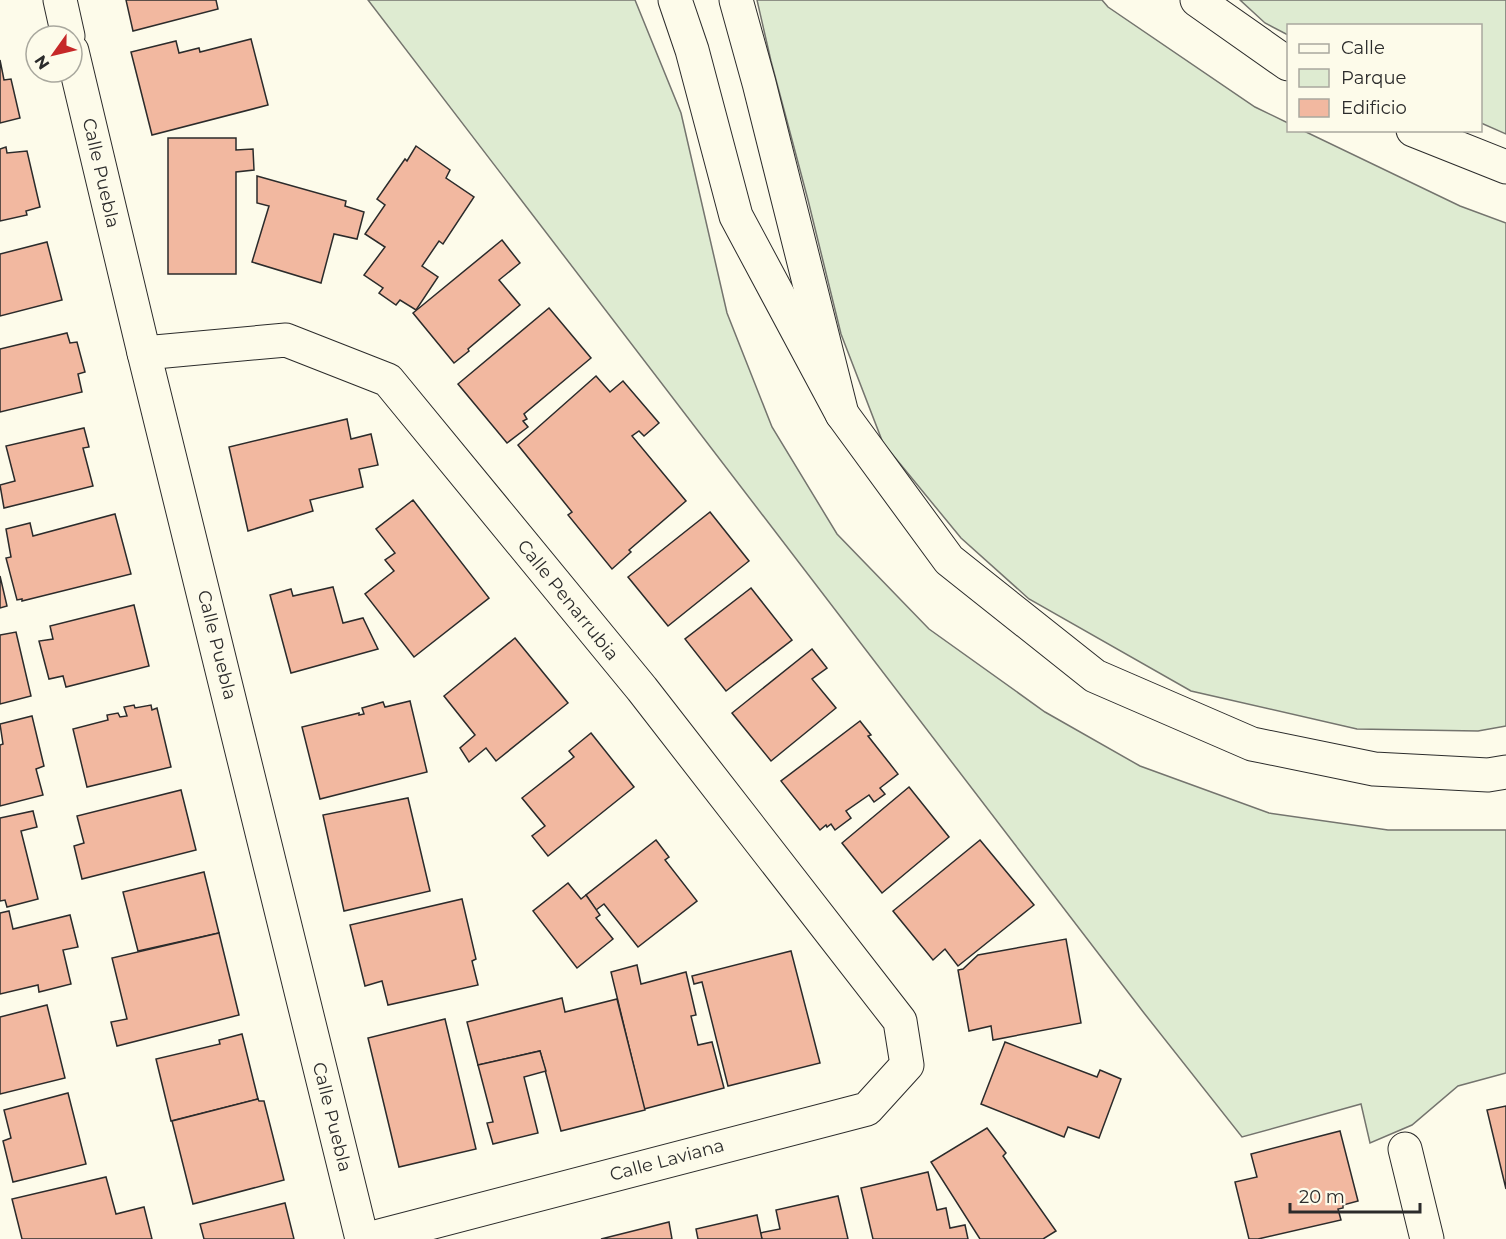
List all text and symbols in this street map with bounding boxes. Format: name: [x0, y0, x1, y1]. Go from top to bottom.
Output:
north arrow: [24, 24, 84, 84]
legend: [1287, 24, 1482, 132]
text: Calle: [1341, 37, 1385, 59]
text: N: [30, 51, 53, 73]
text: Parque: [1341, 67, 1407, 89]
text: Edificio: [1341, 97, 1407, 119]
street label: Calle Puebla: [78, 116, 124, 230]
street label: Calle Penarrubia: [513, 535, 623, 665]
street label: Calle Puebla: [193, 588, 241, 702]
street label: Calle Puebla: [308, 1060, 356, 1174]
street label: Calle Laviana: [607, 1134, 727, 1186]
scale bar: [1290, 1176, 1420, 1214]
text: 20 m: [1299, 1186, 1345, 1208]

